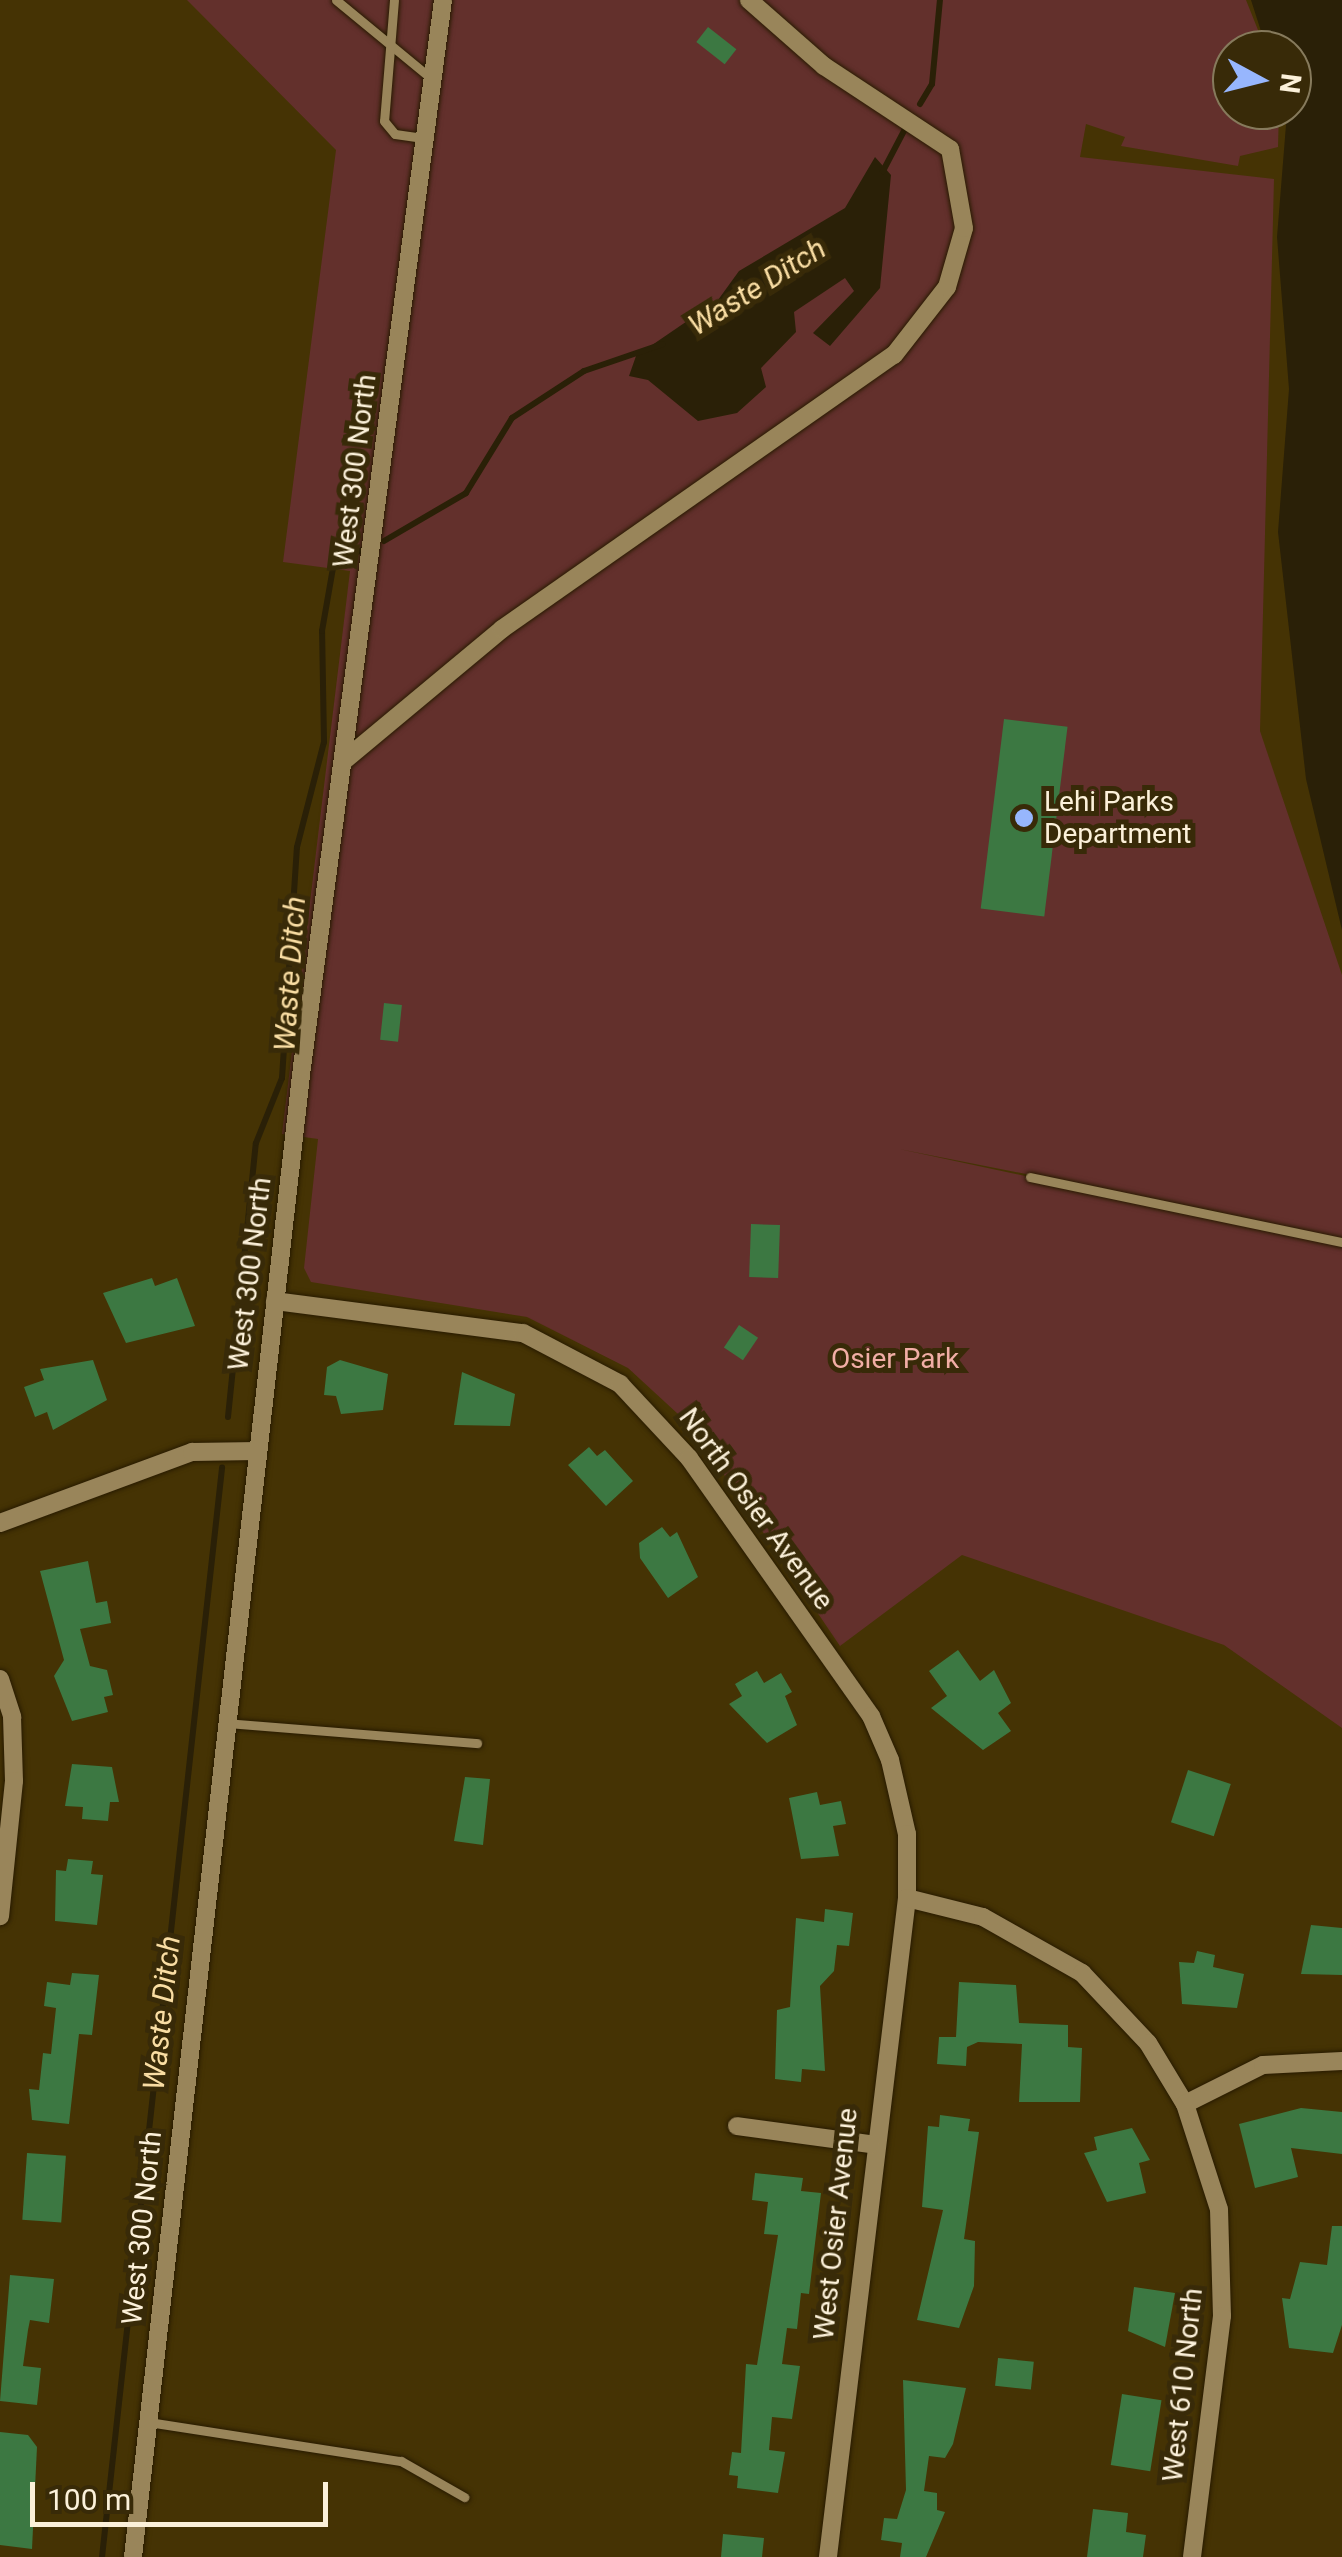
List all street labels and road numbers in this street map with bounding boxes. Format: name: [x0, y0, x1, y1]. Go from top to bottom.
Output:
street label: West 300 North: [326, 372, 384, 570]
street label: West 300 North: [221, 1175, 279, 1373]
street label: North Osier Avenue: [672, 1402, 840, 1616]
street label: West Osier Avenue: [807, 2106, 865, 2342]
street label: West 300 North: [115, 2129, 169, 2327]
street label: West 610 North: [1156, 2286, 1210, 2484]

